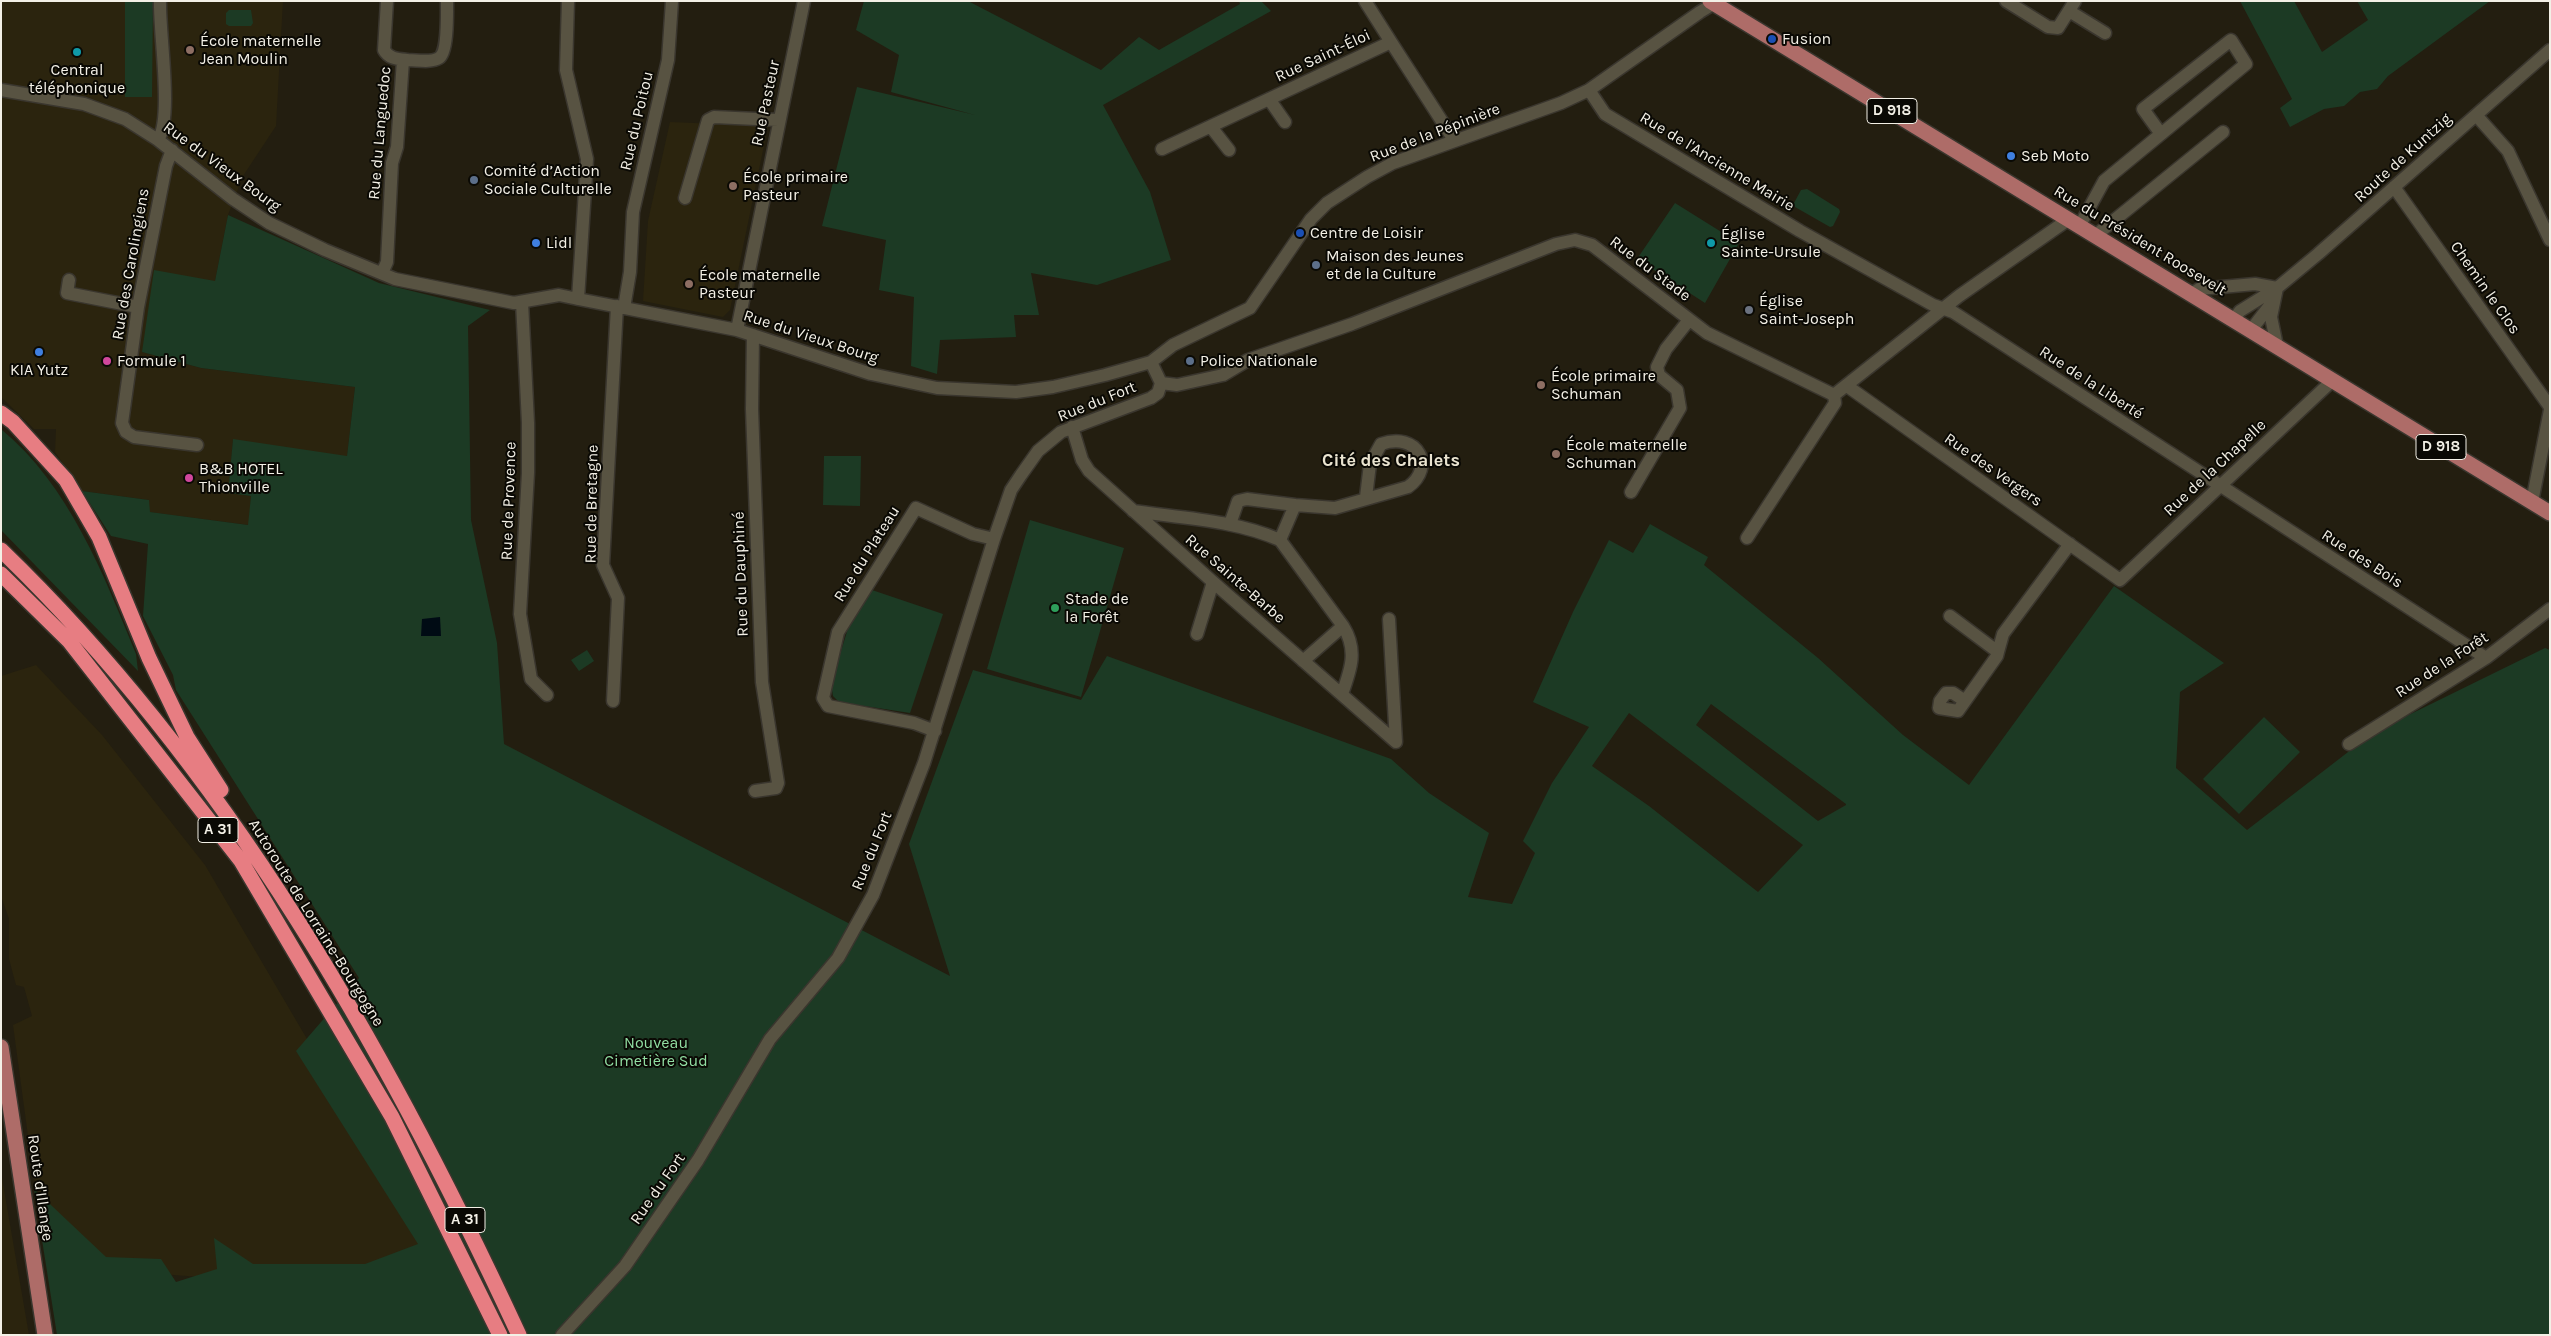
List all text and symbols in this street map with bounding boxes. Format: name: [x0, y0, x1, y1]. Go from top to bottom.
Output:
street label: Rue Saint-Éloi: [1272, 26, 1374, 86]
place label: Fusion: [1782, 29, 1831, 49]
place label: École maternelle Jean Moulin: [200, 31, 321, 69]
marker: Fusion: [1766, 33, 1778, 45]
marker: École maternelle Jean Moulin: [184, 44, 196, 56]
marker: Central téléphonique: [71, 46, 83, 58]
street label: Rue Pasteur: [748, 58, 784, 148]
place label: Central téléphonique: [29, 60, 125, 98]
street label: Rue du Languedoc: [365, 66, 395, 200]
street label: Rue du Poitou: [616, 69, 658, 173]
road number: D 918: [1867, 98, 1917, 124]
street label: Rue de la Pépinière: [1367, 99, 1503, 167]
street label: Rue de l'Ancienne Mairie: [1636, 108, 1798, 216]
street label: Route de Kuntzig: [2350, 109, 2456, 207]
street label: Rue du Vieux Bourg: [159, 118, 285, 216]
place label: Seb Moto: [2021, 146, 2089, 166]
marker: Seb Moto: [2005, 150, 2017, 162]
place label: Comité d’Action Sociale Culturelle: [484, 161, 612, 199]
place label: École primaire Pasteur: [743, 167, 848, 205]
marker: Comité d’Action Sociale Culturelle: [468, 174, 480, 186]
marker: École primaire Pasteur: [727, 180, 739, 192]
street label: Rue du Président Roosevelt: [2050, 182, 2230, 300]
street label: Rue des Carolingiens: [108, 187, 154, 341]
place label: Centre de Loisir: [1310, 223, 1423, 243]
place label: Église Sainte-Ursule: [1721, 224, 1821, 262]
marker: Centre de Loisir: [1294, 227, 1306, 239]
street label: Rue du Stade: [1606, 232, 1694, 306]
place label: Lidl: [546, 233, 572, 253]
marker: Lidl: [530, 237, 542, 249]
marker: Église Sainte-Ursule: [1705, 237, 1717, 249]
street label: Chemin le Clos: [2446, 238, 2524, 338]
place label: Maison des Jeunes et de la Culture: [1326, 246, 1464, 284]
marker: Maison des Jeunes et de la Culture: [1310, 259, 1322, 271]
place label: École maternelle Pasteur: [699, 265, 820, 303]
marker: École maternelle Pasteur: [683, 278, 695, 290]
place label: Église Saint-Joseph: [1759, 291, 1854, 329]
marker: Église Saint-Joseph: [1743, 304, 1755, 316]
street label: Rue du Vieux Bourg: [741, 306, 881, 368]
street label: Rue de la Liberté: [2035, 342, 2147, 424]
marker: KIA Yutz: [33, 346, 45, 358]
place label: Formule 1: [117, 351, 186, 371]
place label: Police Nationale: [1200, 351, 1318, 371]
marker: Formule 1: [101, 355, 113, 367]
marker: Police Nationale: [1184, 355, 1196, 367]
place label: KIA Yutz: [10, 360, 68, 380]
place label: École primaire Schuman: [1551, 366, 1656, 404]
street label: Rue du Fort: [1055, 378, 1139, 426]
marker: École primaire Schuman: [1535, 379, 1547, 391]
street label: Rue de la Chapelle: [2160, 416, 2270, 520]
street label: Rue des Vergers: [1940, 429, 2046, 511]
road number: D 918: [2416, 434, 2466, 460]
place label: École maternelle Schuman: [1566, 435, 1687, 473]
street label: Rue de Provence: [497, 441, 521, 561]
street label: Rue de Bretagne: [581, 445, 603, 563]
marker: École maternelle Schuman: [1550, 448, 1562, 460]
district label: Cité des Chalets: [1322, 450, 1460, 472]
place label: B&B HOTEL Thionville: [199, 459, 283, 497]
marker: B&B HOTEL Thionville: [183, 472, 195, 484]
street label: Rue du Plateau: [830, 503, 904, 605]
street label: Rue du Dauphiné: [729, 511, 753, 637]
street label: Rue des Bois: [2318, 526, 2406, 592]
street label: Rue Sainte-Barbe: [1181, 530, 1289, 628]
place label: Stade de la Forêt: [1065, 589, 1129, 627]
marker: Stade de la Forêt: [1049, 602, 1061, 614]
street label: Rue de la Forêt: [2392, 628, 2492, 702]
street label: Rue du Fort: [848, 809, 896, 893]
street label: Autoroute de Lorraine-Bourgogne: [244, 816, 388, 1030]
road number: A 31: [198, 818, 238, 842]
park label: Nouveau Cimetière Sud: [604, 1033, 708, 1071]
street label: Route d'Illange: [23, 1134, 57, 1242]
street label: Rue du Fort: [626, 1150, 690, 1228]
road number: A 31: [445, 1208, 485, 1232]

